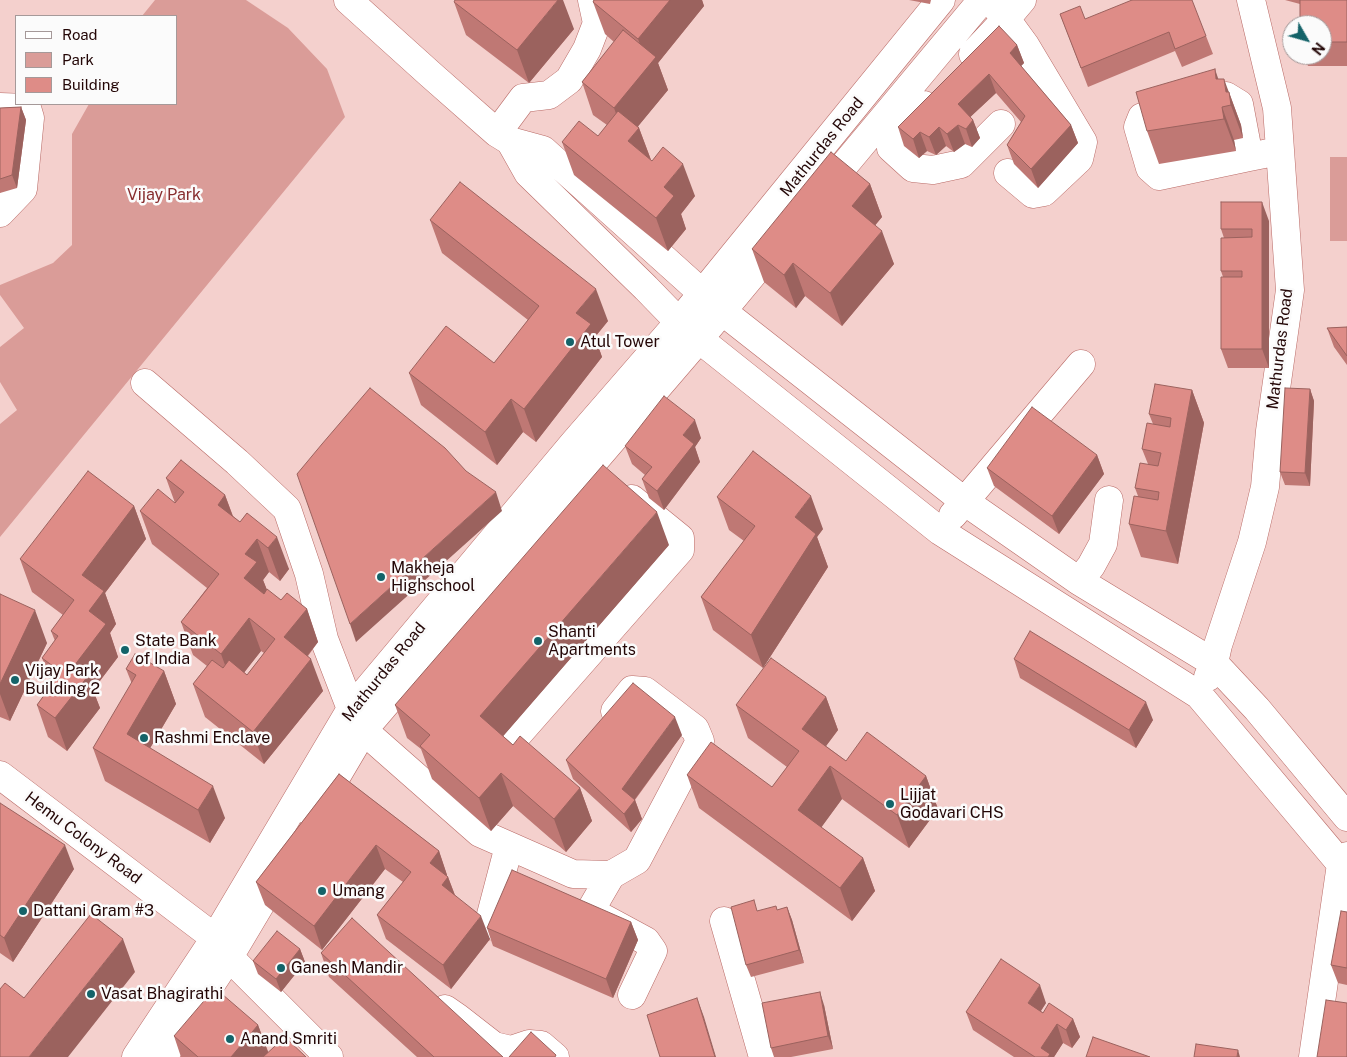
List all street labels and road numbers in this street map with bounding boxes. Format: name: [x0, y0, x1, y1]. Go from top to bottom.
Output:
street label: Mathurdas Road: [776, 94, 868, 200]
street label: Mathurdas Road: [1263, 287, 1297, 411]
street label: Mathurdas Road: [338, 619, 430, 725]
street label: Hemu Colony Road: [21, 788, 145, 888]

